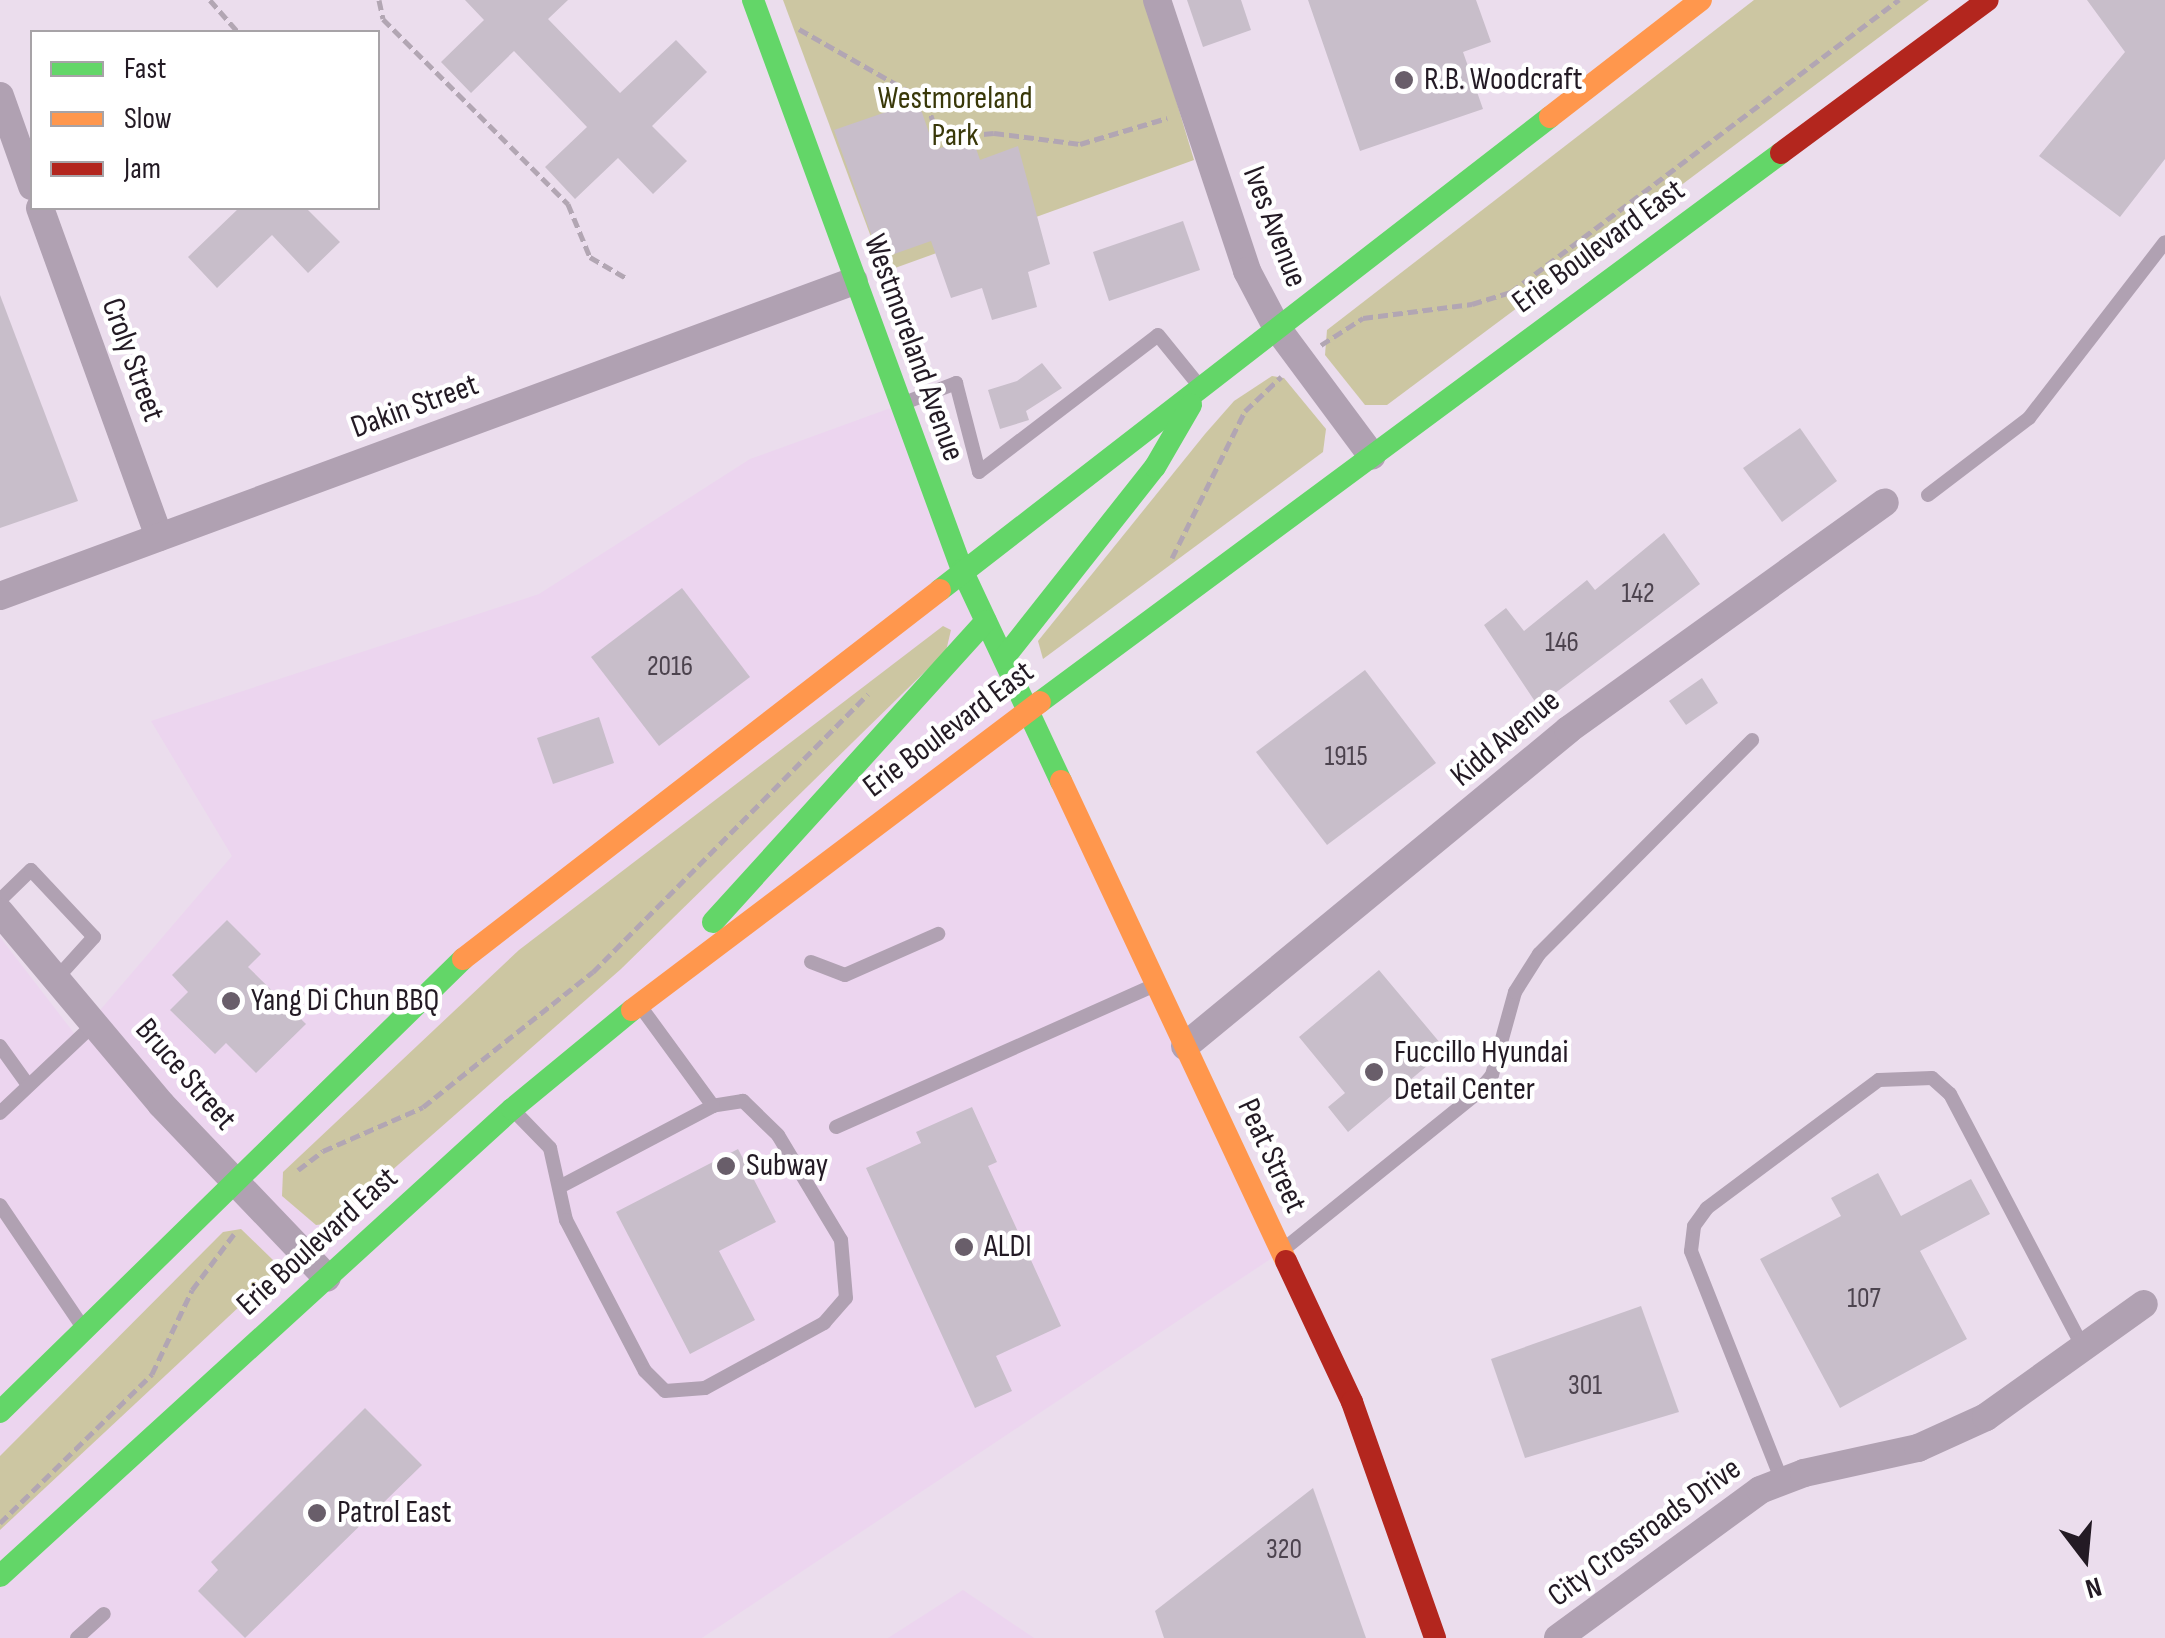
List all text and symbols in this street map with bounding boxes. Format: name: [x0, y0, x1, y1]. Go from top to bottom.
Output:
legend: [30, 30, 380, 210]
text: Fast: [124, 51, 166, 87]
place label: R.B. Woodcraft: [1424, 61, 1583, 99]
marker: R.B. Woodcraft: [1393, 69, 1415, 91]
park label: Westmoreland Park: [877, 81, 1033, 156]
text: Slow: [124, 101, 172, 137]
text: Jam: [124, 151, 161, 187]
street label: Ives Avenue: [1233, 161, 1315, 293]
street label: Erie Boulevard East: [1505, 172, 1693, 322]
street label: Westmoreland Avenue: [854, 229, 972, 467]
street label: Croly Street: [92, 293, 172, 427]
street label: Dakin Street: [346, 366, 484, 448]
house number: 142: [1621, 577, 1655, 611]
house number: 146: [1545, 626, 1579, 660]
house number: 2016: [647, 650, 693, 684]
street label: Erie Boulevard East: [856, 653, 1042, 807]
street label: Kidd Avenue: [1444, 682, 1568, 796]
house number: 1915: [1324, 740, 1368, 774]
place label: Yang Di Chun BBQ: [251, 982, 439, 1020]
marker: Yang Di Chun BBQ: [220, 990, 242, 1012]
street label: Bruce Street: [126, 1011, 244, 1139]
place label: Fuccillo Hyundai Detail Center: [1394, 1035, 1568, 1110]
marker: Fuccillo Hyundai Detail Center: [1363, 1061, 1385, 1083]
street label: Peat Street: [1228, 1093, 1314, 1219]
place label: Subway: [746, 1147, 828, 1185]
marker: Subway: [715, 1155, 737, 1177]
street label: Erie Boulevard East: [230, 1160, 406, 1324]
place label: ALDI: [984, 1228, 1032, 1266]
marker: ALDI: [953, 1236, 975, 1258]
house number: 107: [1847, 1282, 1881, 1316]
house number: 301: [1568, 1369, 1602, 1403]
street label: City Crossroads Drive: [1541, 1450, 1749, 1616]
place label: Patrol East: [337, 1494, 451, 1532]
marker: Patrol East: [306, 1502, 328, 1524]
north arrow: [2035, 1508, 2135, 1608]
house number: 320: [1266, 1533, 1302, 1567]
text: N: [2082, 1569, 2105, 1605]

